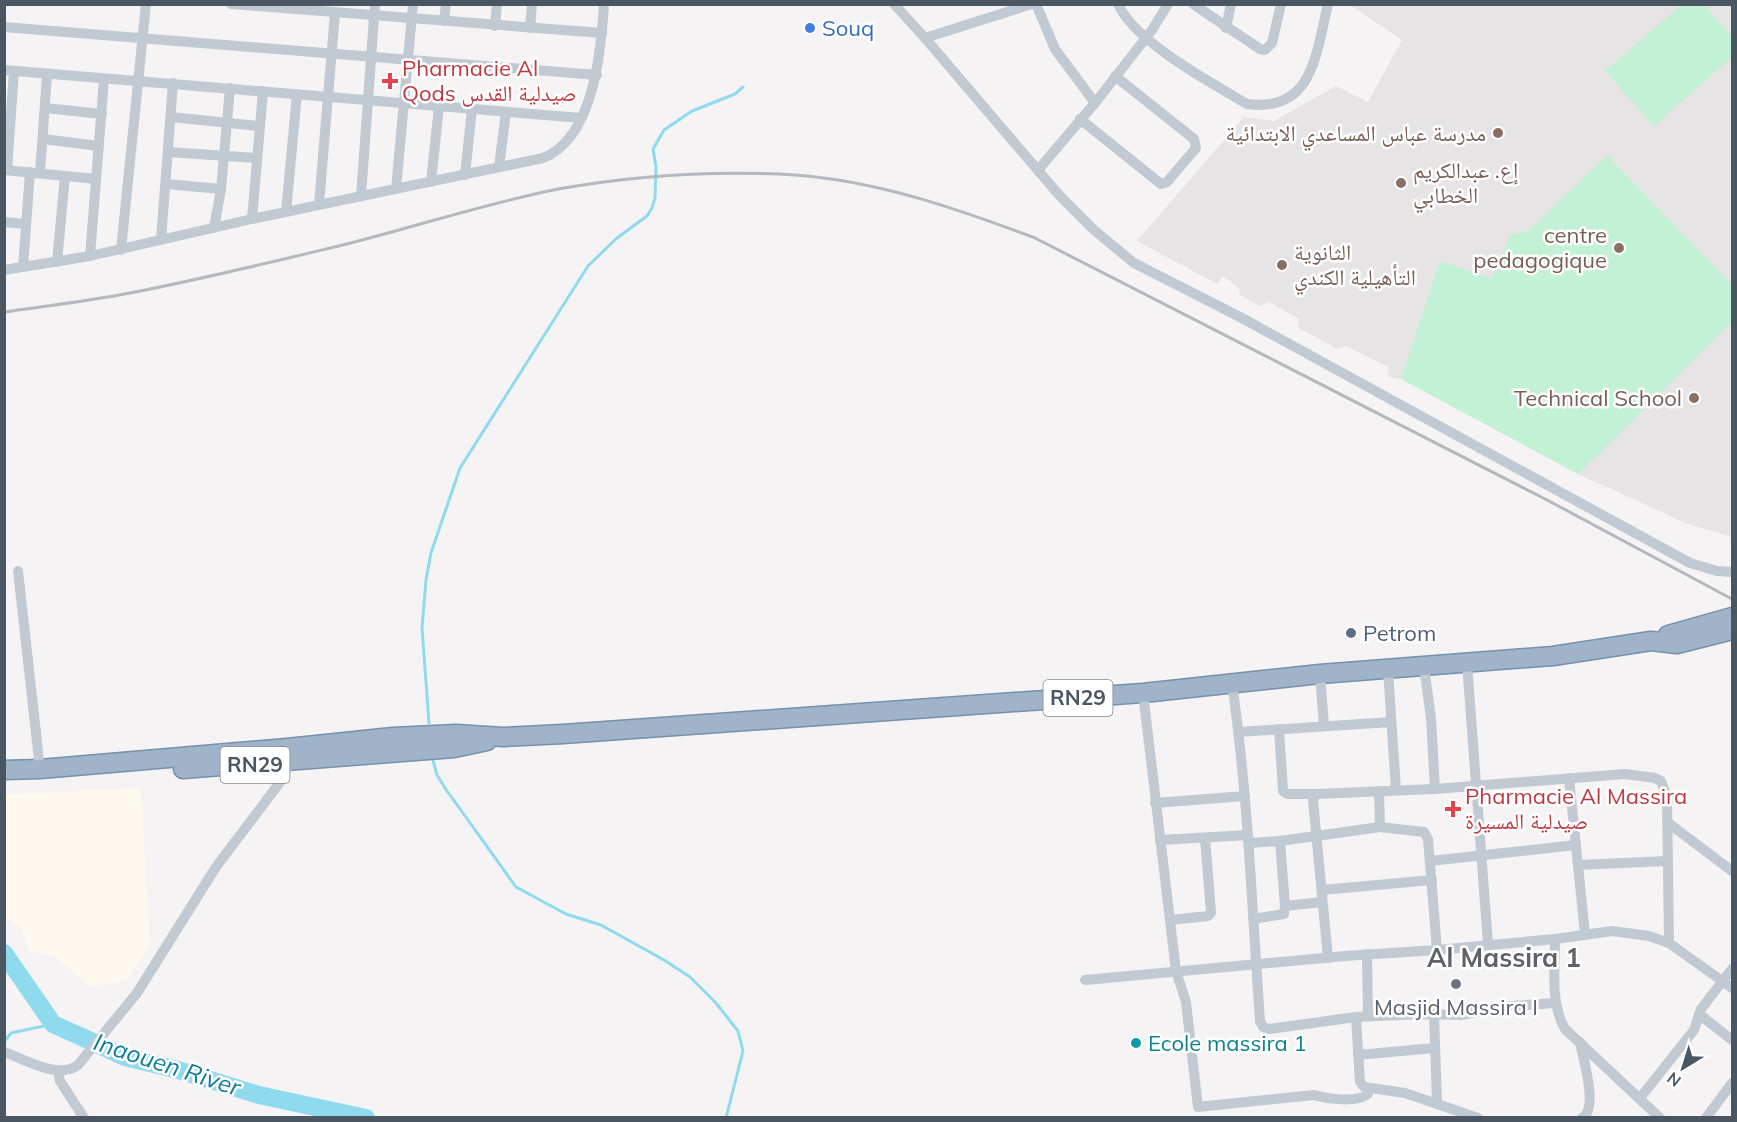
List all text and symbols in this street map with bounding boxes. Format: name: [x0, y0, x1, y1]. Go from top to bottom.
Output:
place label: Souq: [822, 14, 874, 42]
marker: Souq: [803, 21, 817, 35]
place label: Pharmacie Al Qods صيدلية القدس: [402, 54, 576, 107]
marker: Pharmacie Al Qods صيدلية القدس: [383, 74, 397, 88]
place label: مدرسة عباس المساعدي الابتدائية: [1226, 119, 1486, 151]
marker: مدرسة عباس المساعدي الابتدائية: [1491, 126, 1505, 140]
place label: إع. عبدالكريم الخطابي: [1413, 156, 1519, 213]
marker: إع. عبدالكريم الخطابي: [1394, 176, 1408, 190]
place label: centre pedagogique: [1473, 221, 1607, 274]
place label: الثانوية التأهيلية الكندي: [1294, 238, 1416, 295]
marker: centre pedagogique: [1612, 241, 1626, 255]
marker: الثانوية التأهيلية الكندي: [1275, 258, 1289, 272]
place label: Technical School: [1514, 384, 1682, 412]
marker: Technical School: [1687, 391, 1701, 405]
place label: Petrom: [1363, 619, 1436, 647]
marker: Petrom: [1344, 626, 1358, 640]
road number: RN29: [1044, 680, 1112, 716]
road number: RN29: [220, 747, 290, 783]
place label: Pharmacie Al Massira صيدلية المسيرة: [1465, 782, 1687, 835]
marker: Pharmacie Al Massira صيدلية المسيرة: [1446, 802, 1460, 816]
district label: Al Massira 1: [1427, 941, 1581, 974]
marker: Masjid Massira I: [1449, 977, 1463, 991]
place label: Masjid Massira I: [1374, 993, 1538, 1021]
water label: Inaouen River: [90, 1026, 246, 1102]
place label: Ecole massira 1: [1148, 1029, 1307, 1057]
marker: Ecole massira 1: [1129, 1036, 1143, 1050]
north arrow: [1653, 1038, 1713, 1098]
text: N: [1663, 1068, 1685, 1091]

